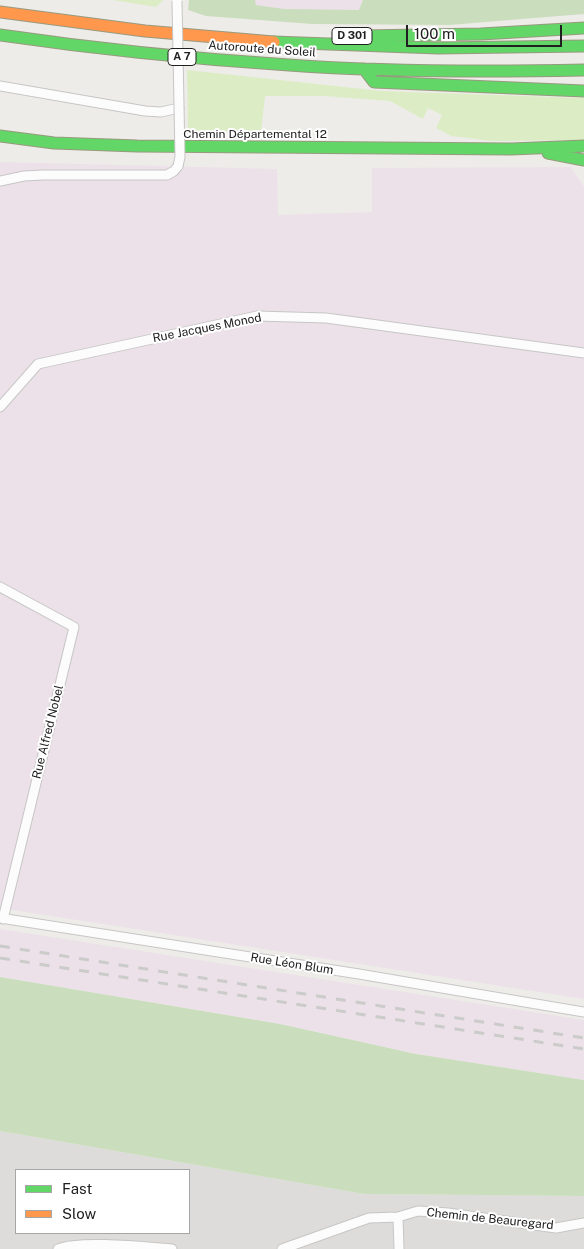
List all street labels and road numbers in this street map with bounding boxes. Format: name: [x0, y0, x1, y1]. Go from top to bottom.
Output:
road number: D 301: [332, 28, 372, 44]
street label: Autoroute du Soleil: [208, 38, 316, 60]
road number: A 7: [168, 48, 196, 66]
street label: Chemin Départemental 12: [183, 127, 327, 141]
street label: Rue Jacques Monod: [151, 310, 263, 346]
street label: Rue Alfred Nobel: [29, 684, 67, 780]
street label: Rue Léon Blum: [250, 950, 334, 978]
street label: Chemin de Beauregard: [426, 1205, 554, 1233]

